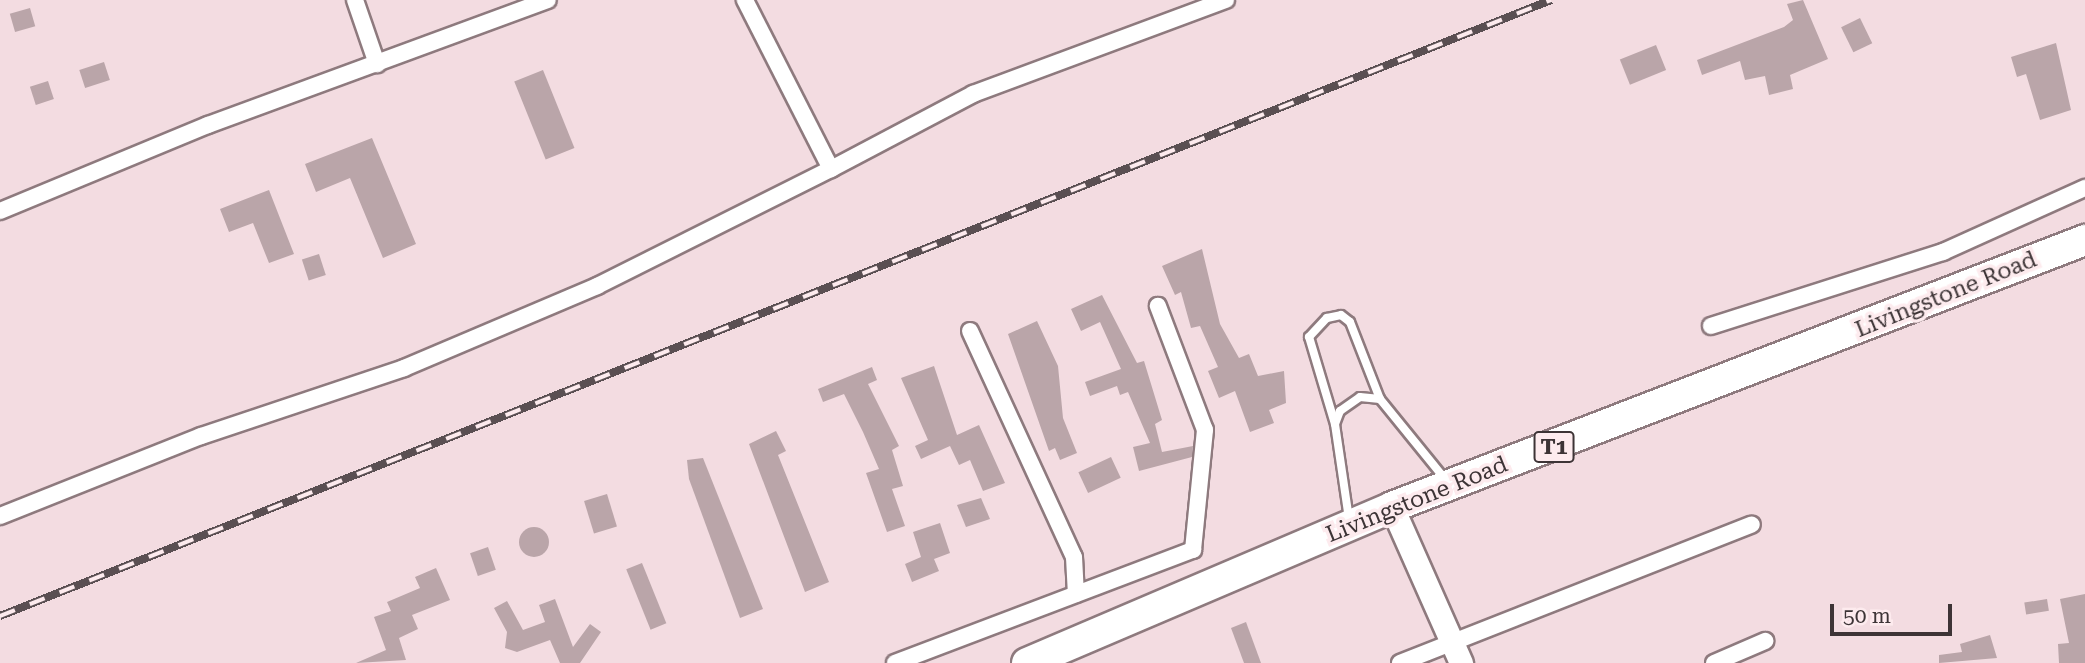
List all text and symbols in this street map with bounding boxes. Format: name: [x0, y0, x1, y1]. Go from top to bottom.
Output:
street label: Livingstone Road: [1851, 246, 2041, 344]
road number: T1: [1533, 430, 1575, 464]
street label: Livingstone Road: [1322, 451, 1512, 549]
scale bar: [1833, 590, 1955, 634]
text: 50 m: [1843, 604, 1891, 628]

